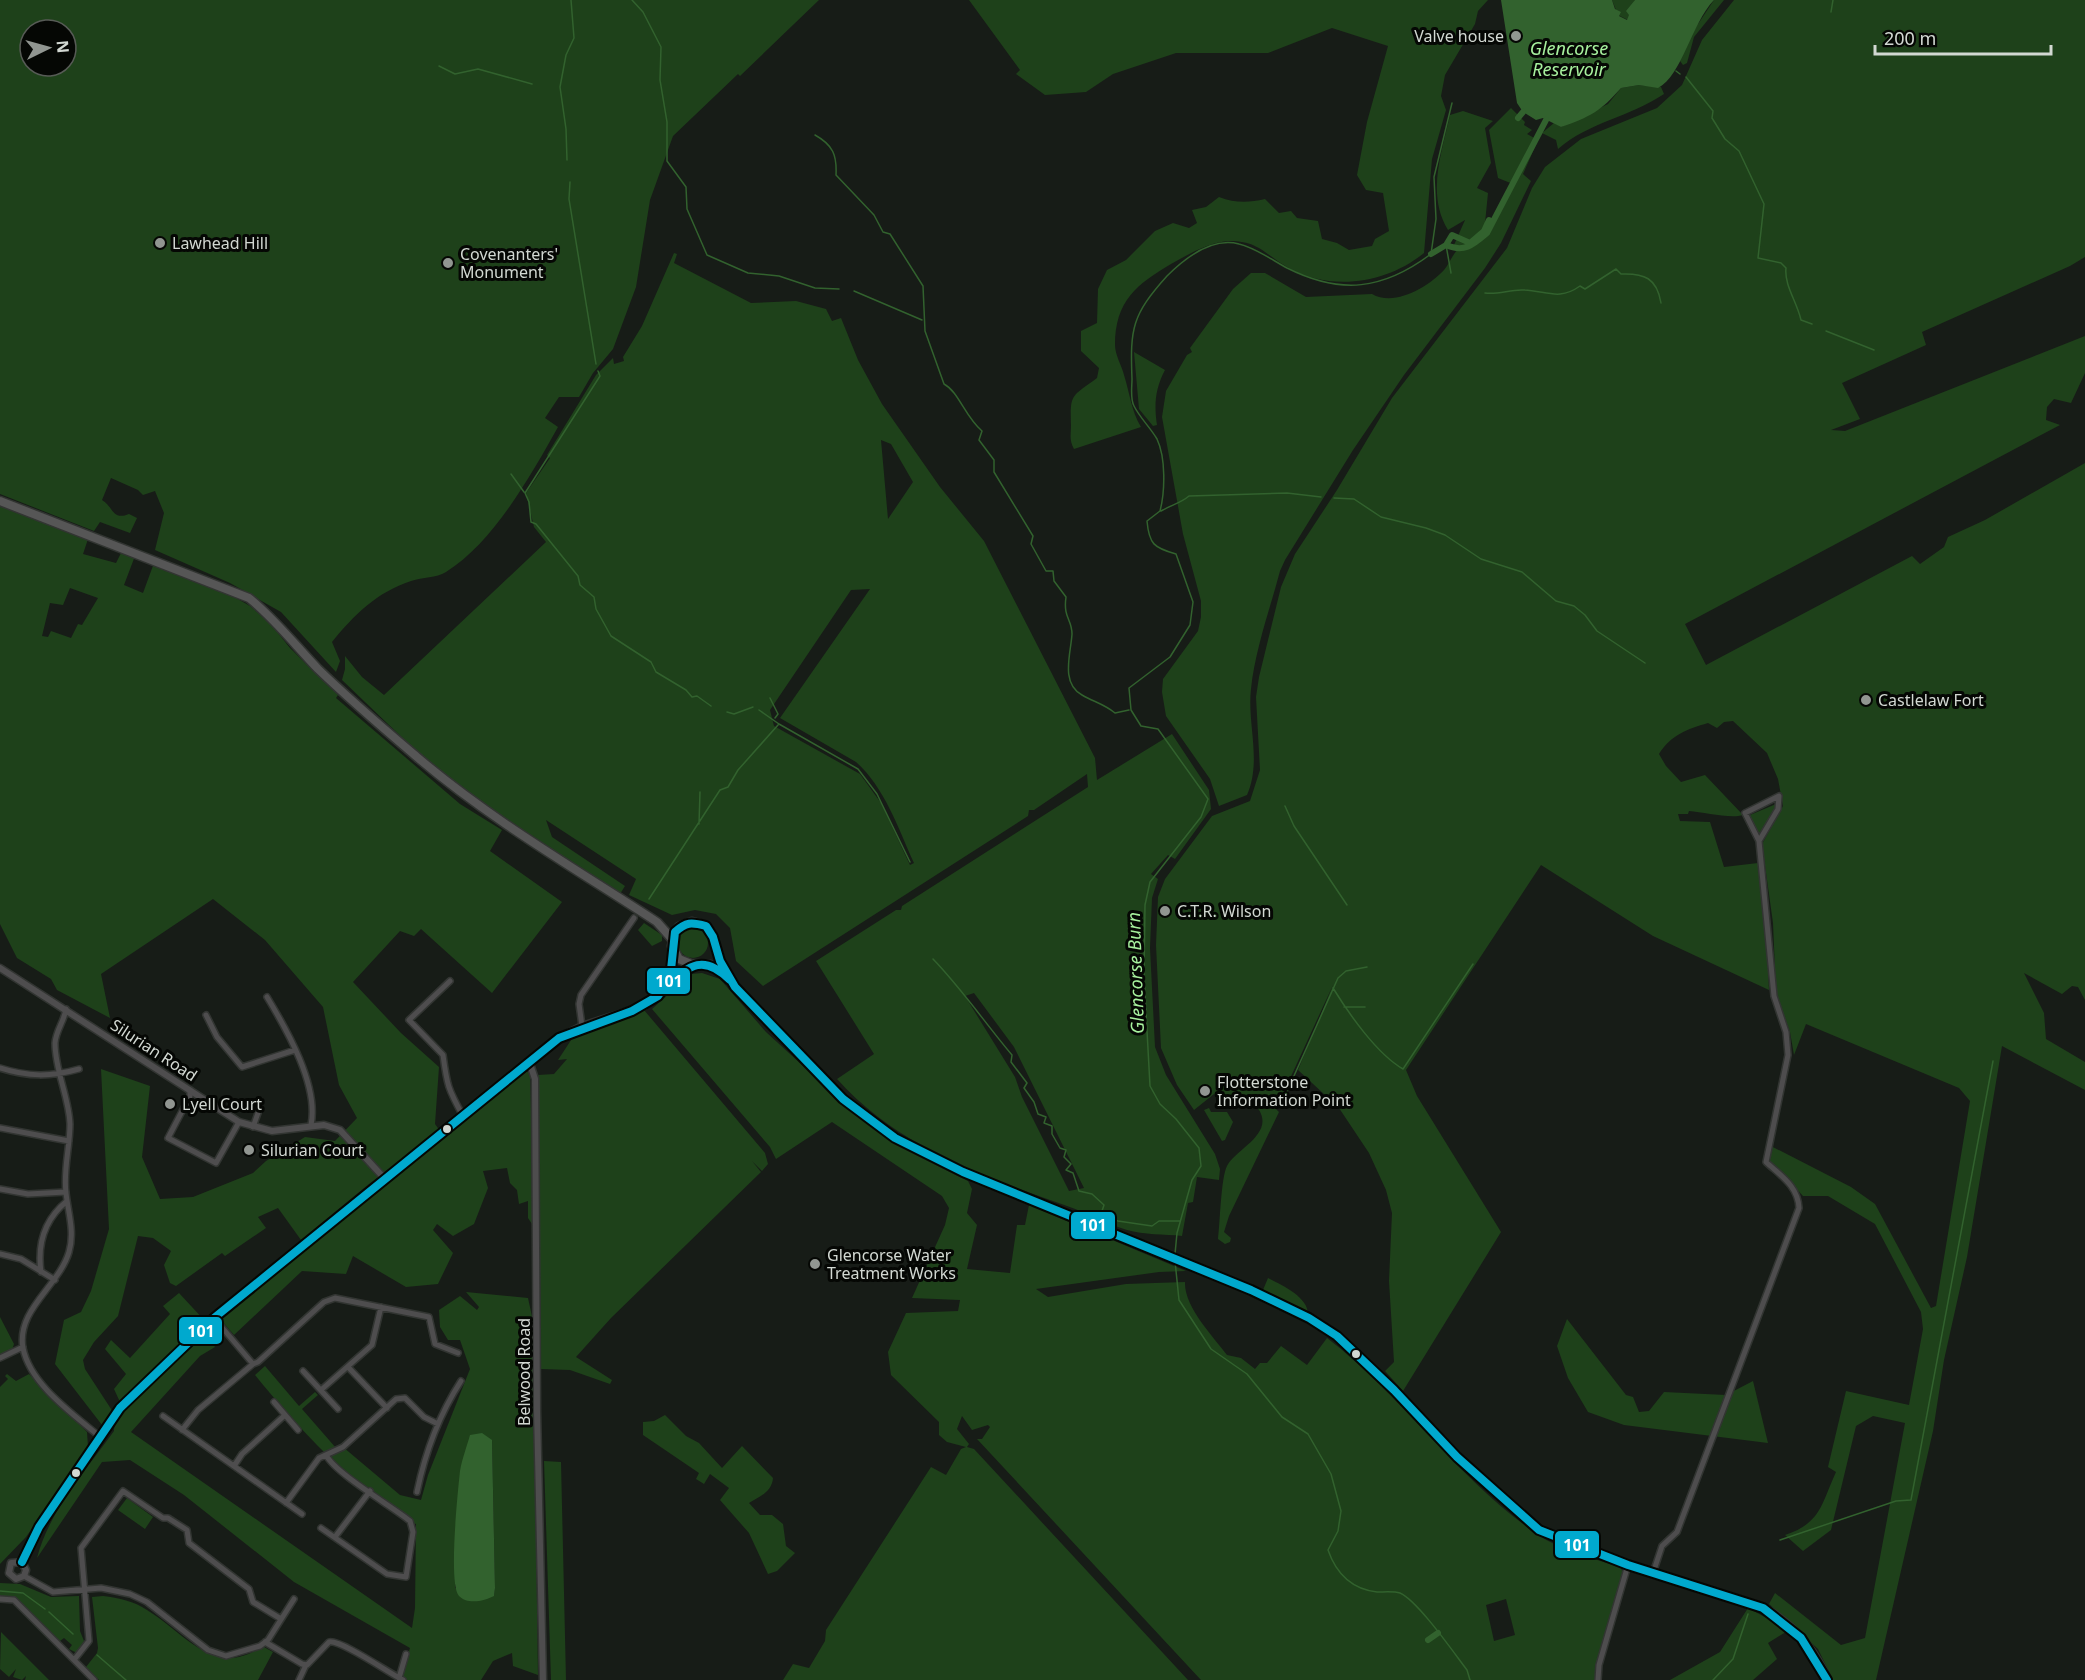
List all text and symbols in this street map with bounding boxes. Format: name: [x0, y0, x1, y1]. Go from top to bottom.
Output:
north arrow: [18, 18, 78, 78]
scale bar: [1875, 18, 2050, 56]
place label: Valve house: [1414, 25, 1504, 47]
text: 200 m: [1884, 26, 1936, 50]
marker: Valve house: [1509, 29, 1523, 43]
water label: Glencorse Reservoir: [1530, 36, 1608, 81]
text: N: [51, 39, 74, 54]
place label: Lawhead Hill: [172, 232, 268, 254]
marker: Lawhead Hill: [153, 236, 167, 250]
place label: Covenanters' Monument: [460, 243, 558, 283]
marker: Covenanters' Monument: [441, 256, 455, 270]
place label: Castlelaw Fort: [1878, 689, 1984, 711]
marker: Castlelaw Fort: [1859, 693, 1873, 707]
place label: C.T.R. Wilson: [1177, 900, 1271, 922]
marker: C.T.R. Wilson: [1158, 904, 1172, 918]
water label: Glencorse Burn: [1121, 912, 1149, 1034]
line badge: 101: [646, 967, 691, 995]
text: 101: [655, 970, 683, 992]
street label: Silurian Road: [106, 1014, 202, 1086]
place label: Flotterstone Information Point: [1217, 1071, 1351, 1111]
marker: Flotterstone Information Point: [1198, 1084, 1212, 1098]
place label: Lyell Court: [182, 1093, 262, 1115]
marker: Lyell Court: [163, 1097, 177, 1111]
unlabelled marker: [441, 1123, 453, 1135]
place label: Silurian Court: [261, 1139, 364, 1161]
marker: Silurian Court: [242, 1143, 256, 1157]
line badge: 101: [1070, 1211, 1116, 1240]
text: 101: [1079, 1214, 1107, 1236]
place label: Glencorse Water Treatment Works: [827, 1244, 956, 1284]
marker: Glencorse Water Treatment Works: [808, 1257, 822, 1271]
line badge: 101: [178, 1316, 223, 1345]
street label: Belwood Road: [513, 1318, 535, 1426]
text: 101: [187, 1320, 215, 1342]
unlabelled marker: [1350, 1348, 1362, 1360]
unlabelled marker: [70, 1467, 82, 1479]
line badge: 101: [1554, 1530, 1600, 1559]
text: 101: [1563, 1534, 1591, 1556]

